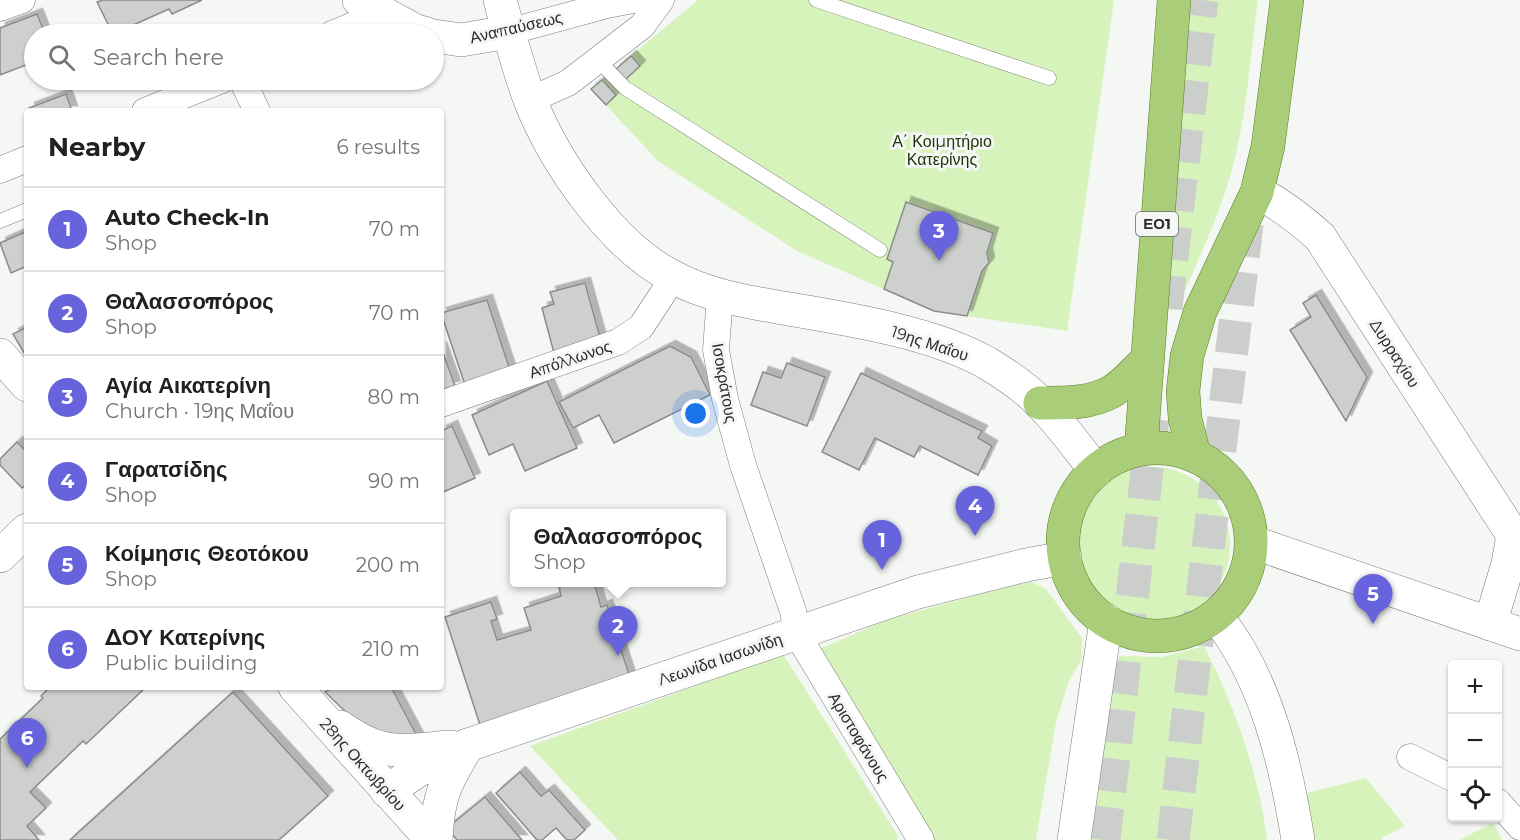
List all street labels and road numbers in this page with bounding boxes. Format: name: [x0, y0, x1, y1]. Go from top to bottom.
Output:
street label: Αναπαύσεως: [468, 8, 565, 47]
road number: ΕΟ1: [1136, 212, 1178, 236]
street label: Δυρραχίου: [1366, 316, 1424, 391]
street label: 19ης Μαΐου: [889, 322, 971, 365]
street label: Απόλλωνος: [527, 336, 614, 382]
street label: Ισοκράτους: [708, 342, 741, 425]
street label: Λεωνίδα Ιασωνίδη: [656, 629, 785, 690]
street label: Αριστοφάνους: [824, 689, 893, 786]
street label: 28ης Οκτωβρίου: [316, 714, 409, 815]

